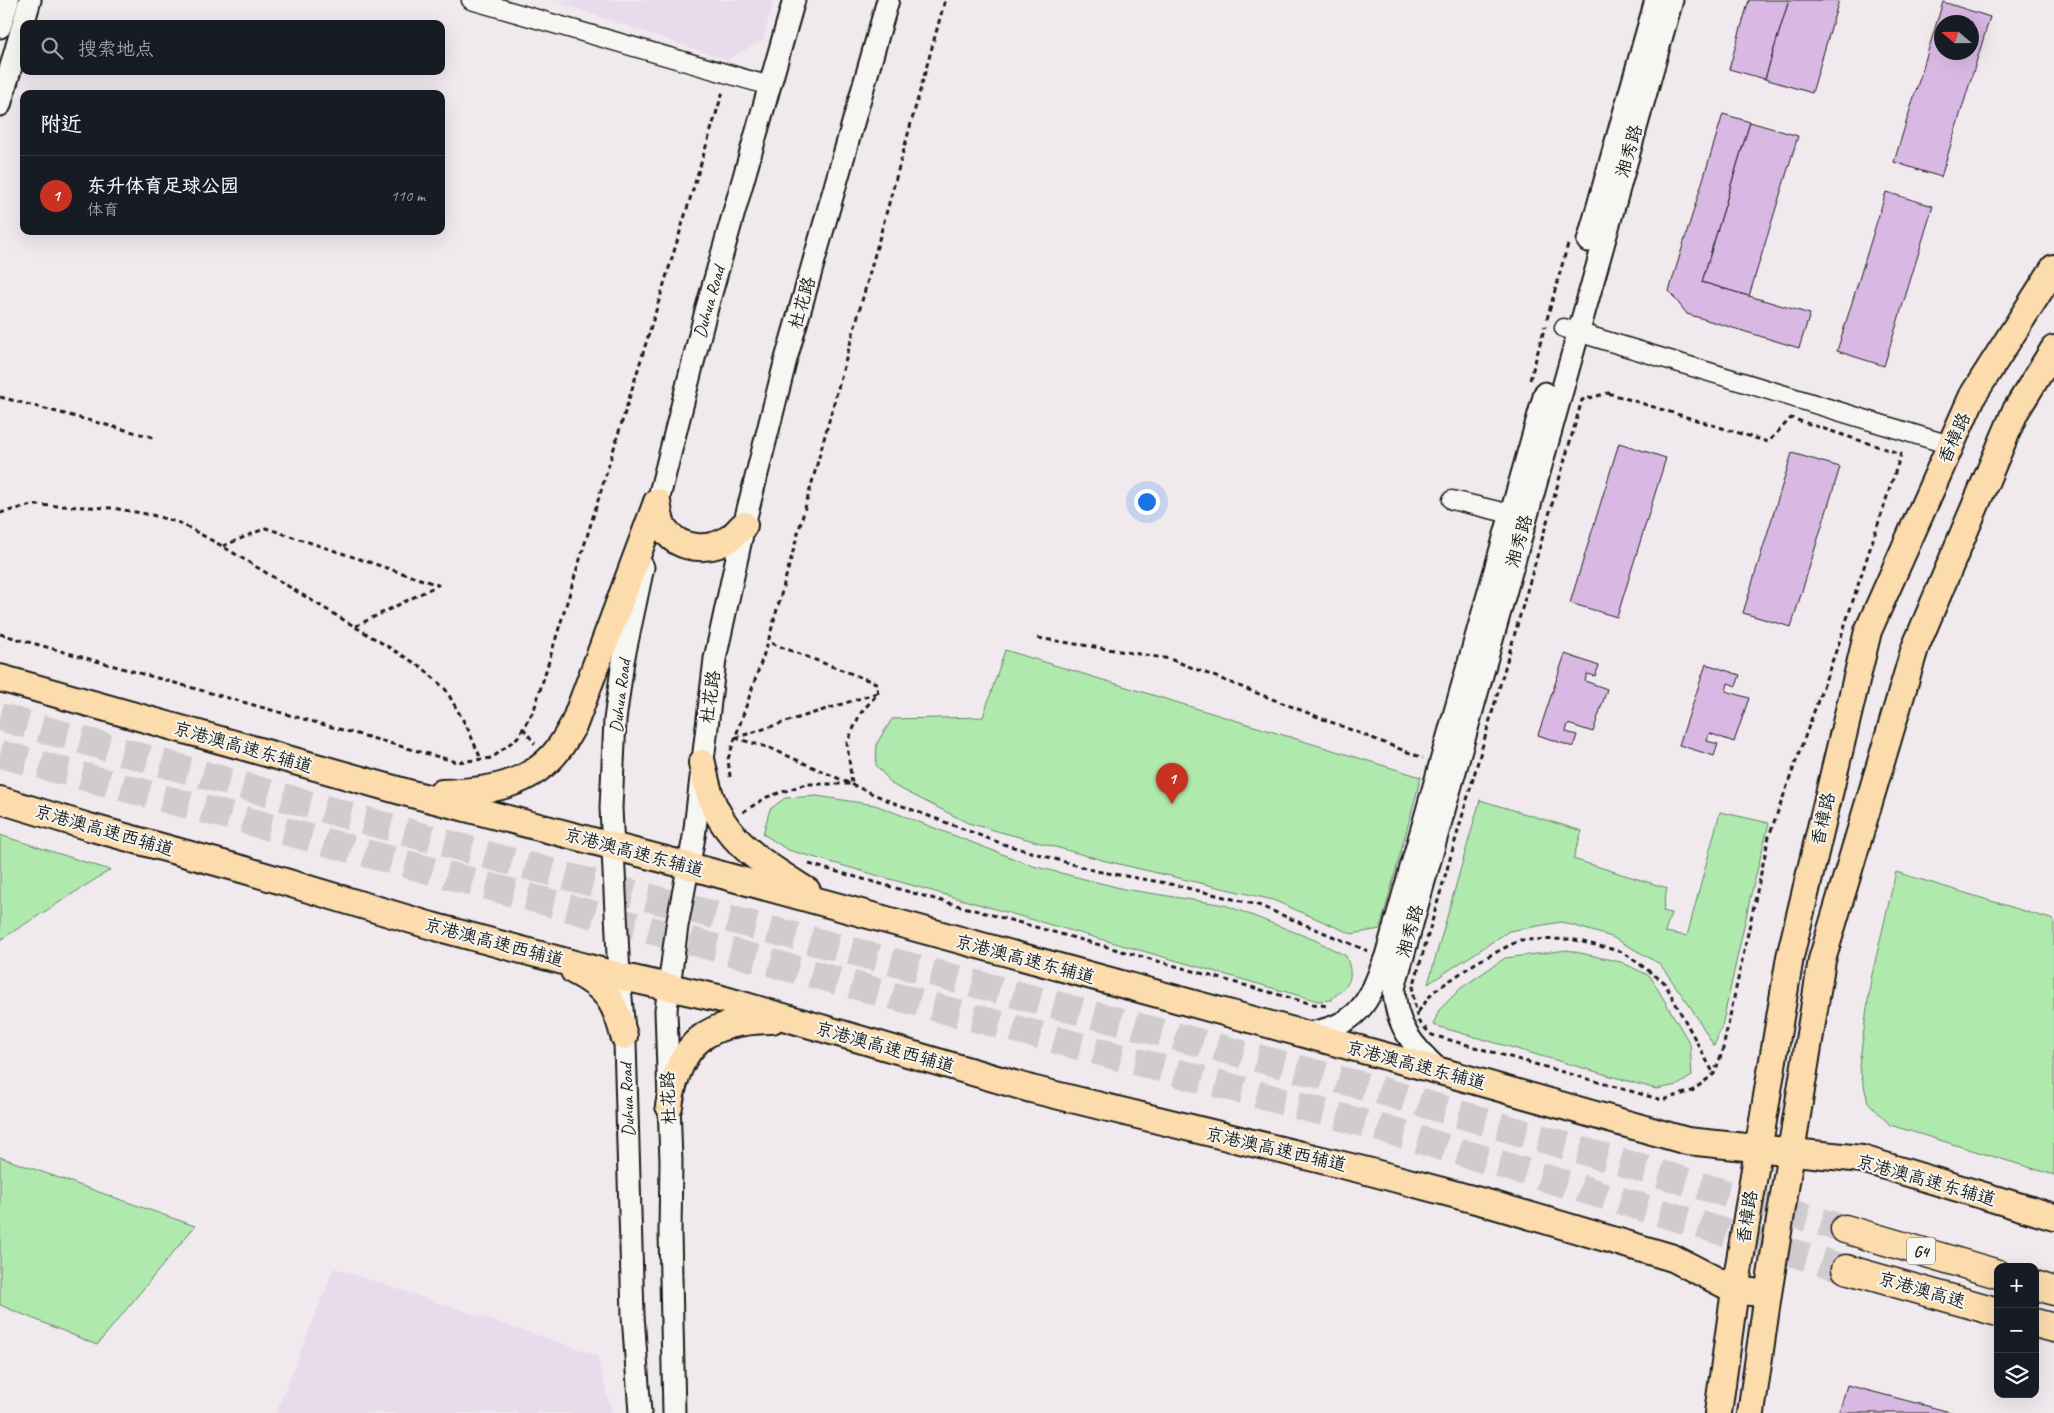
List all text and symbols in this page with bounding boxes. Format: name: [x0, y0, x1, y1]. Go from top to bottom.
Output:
north arrow: [1934, 15, 1979, 60]
search box: [20, 20, 445, 75]
icon: search: [38, 34, 66, 62]
text: 搜索地点: [78, 37, 154, 61]
text: 附近: [40, 111, 82, 137]
street label: 湘秀路: [1611, 122, 1647, 180]
text: 东升体育足球公园: [87, 174, 239, 198]
text: 1: [52, 186, 60, 206]
text: 110 m: [391, 186, 425, 206]
text: 体育: [87, 200, 119, 220]
street label: Duhua Road: [688, 261, 730, 340]
street label: 杜花路: [784, 274, 820, 332]
street label: 香樟路: [1933, 409, 1975, 467]
your location: [1134, 489, 1160, 515]
street label: 湘秀路: [1501, 512, 1537, 570]
street label: Duhua Road: [605, 655, 636, 734]
street label: 杜花路: [695, 669, 725, 725]
street label: 京港澳高速东辅道: [171, 717, 315, 777]
pin: 1: [1156, 763, 1188, 804]
street label: 香樟路: [1806, 790, 1840, 848]
street label: 京港澳高速西辅道: [32, 800, 176, 860]
street label: 京港澳高速东辅道: [562, 823, 706, 881]
street label: 湘秀路: [1392, 902, 1428, 960]
street label: 京港澳高速西辅道: [422, 913, 566, 971]
street label: 京港澳高速东辅道: [953, 930, 1097, 988]
street label: 京港澳高速西辅道: [813, 1017, 957, 1077]
street label: 京港澳高速东辅道: [1344, 1036, 1488, 1094]
street label: Duhua Road: [615, 1060, 639, 1137]
street label: 杜花路: [656, 1071, 680, 1125]
street label: 京港澳高速西辅道: [1203, 1122, 1349, 1176]
street label: 京港澳高速东辅道: [1854, 1150, 1998, 1210]
street label: 香樟路: [1732, 1189, 1762, 1245]
road number: G4: [1907, 1238, 1935, 1264]
map controls: [1994, 1263, 2039, 1398]
button: +: [1994, 1263, 2039, 1308]
street label: 京港澳高速: [1876, 1267, 1968, 1313]
button: −: [1994, 1308, 2039, 1353]
button: layers: [1994, 1353, 2039, 1398]

